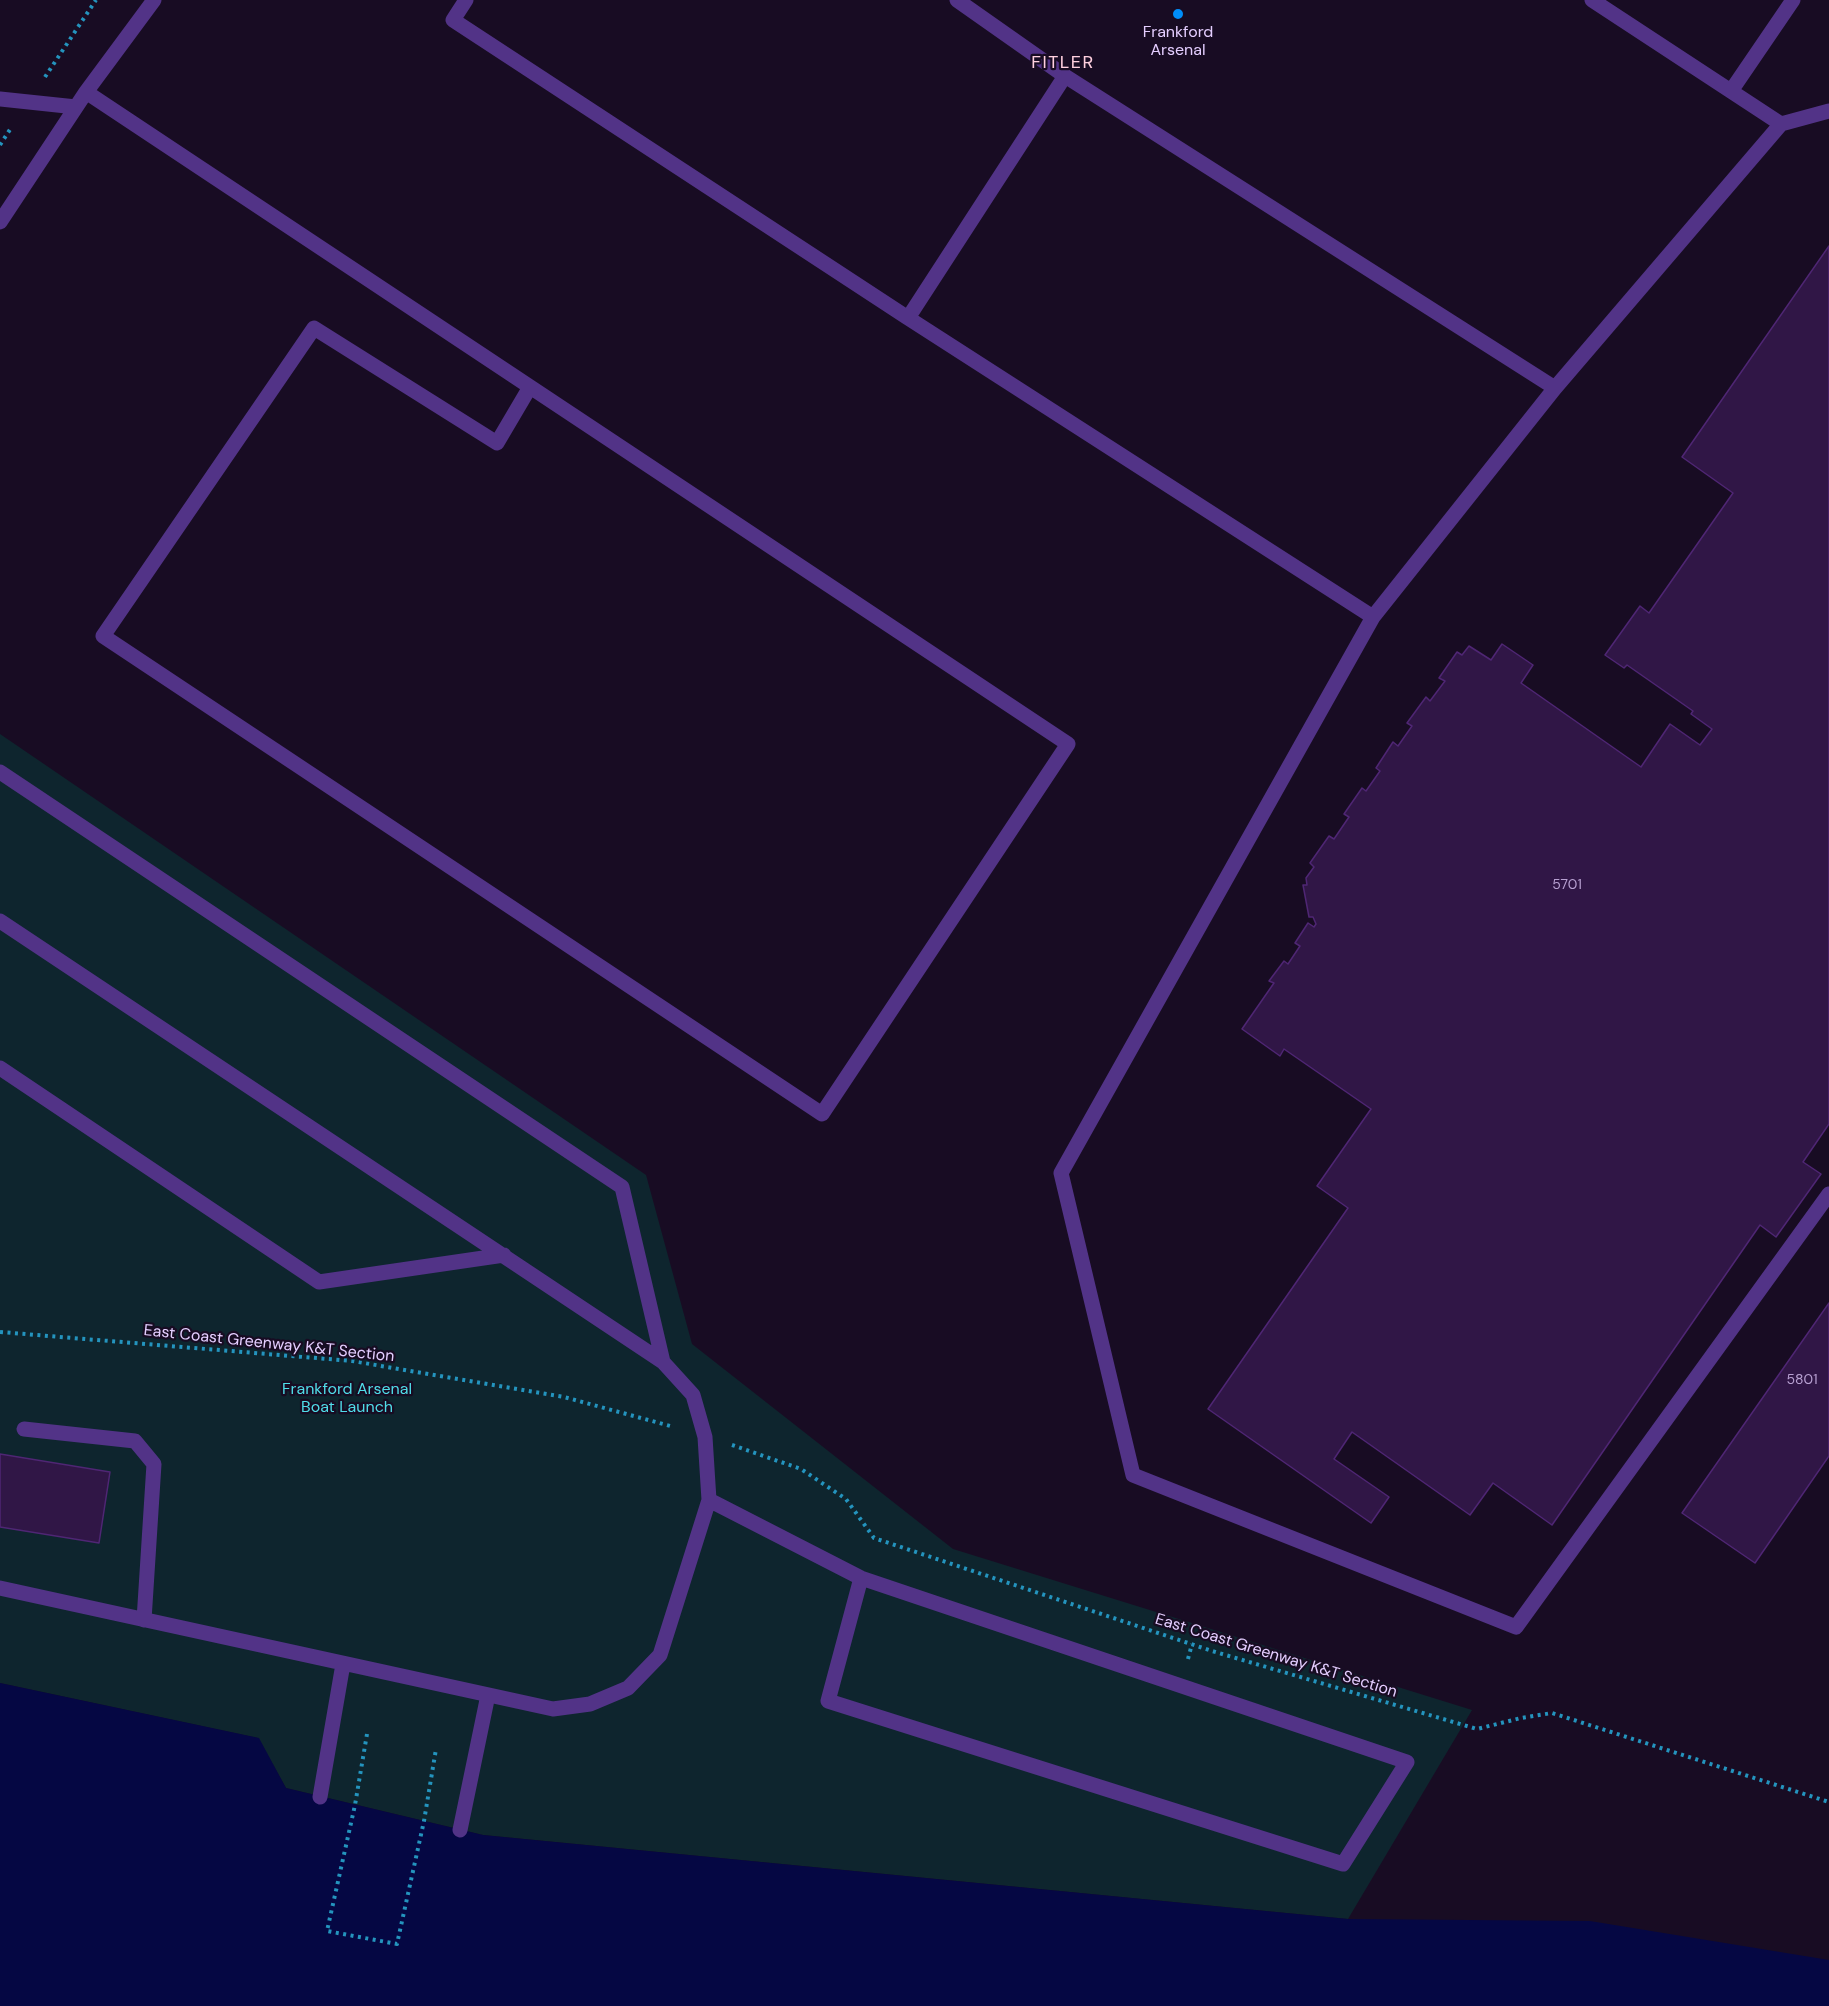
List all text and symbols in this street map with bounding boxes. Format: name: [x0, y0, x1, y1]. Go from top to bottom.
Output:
marker: Frankford Arsenal: [1171, 7, 1185, 21]
place label: Frankford Arsenal: [1143, 23, 1213, 61]
district label: FITLER: [1031, 52, 1095, 74]
house number: 5701: [1552, 877, 1582, 893]
street label: East Coast Greenway K&T Section: [143, 1321, 395, 1367]
house number: 5801: [1787, 1372, 1817, 1388]
park label: Frankford Arsenal Boat Launch: [282, 1380, 412, 1418]
street label: East Coast Greenway K&T Section: [1153, 1610, 1399, 1702]

